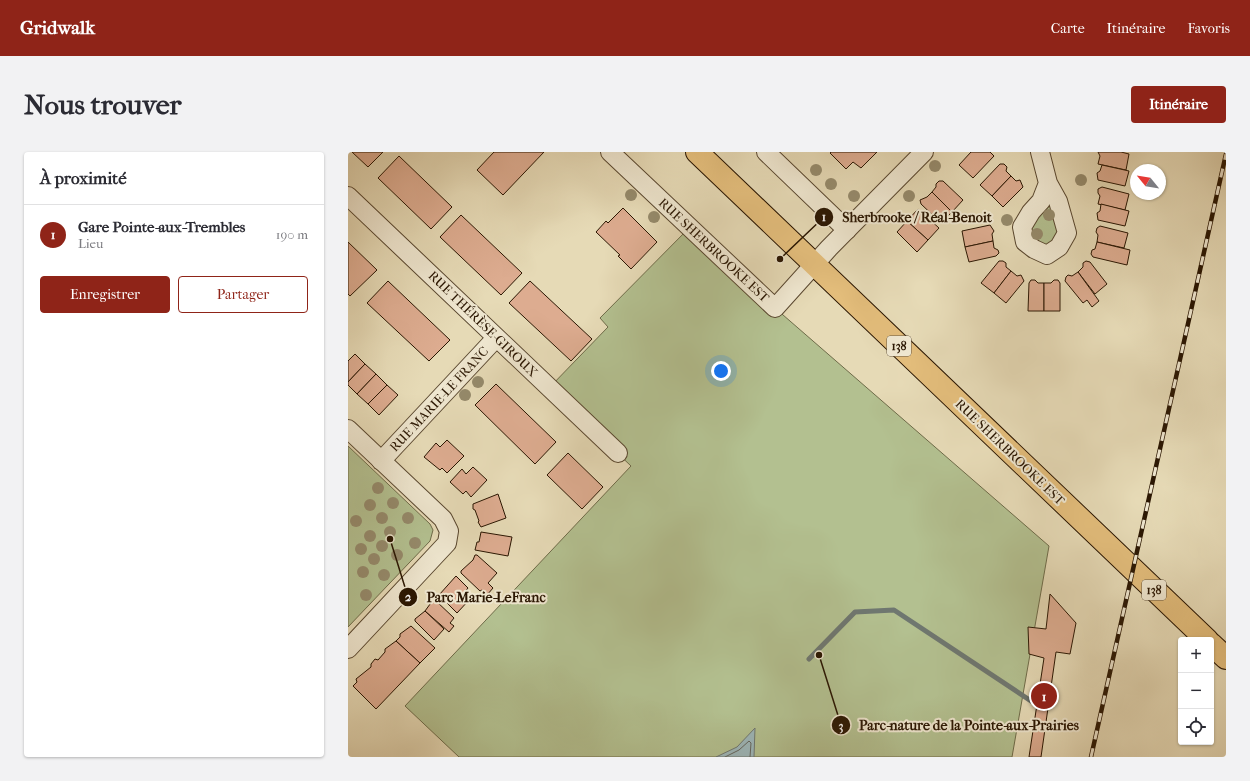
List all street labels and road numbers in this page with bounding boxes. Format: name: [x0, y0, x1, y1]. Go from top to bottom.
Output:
street label: RUE SHERBROOKE EST: [656, 195, 773, 305]
street label: RUE THÉRÈSE-GIROUX: [425, 268, 541, 380]
road number: 138: [887, 336, 911, 356]
street label: RUE MARIE-LE FRANC: [387, 343, 492, 454]
street label: RUE SHERBROOKE EST: [952, 396, 1068, 508]
road number: 138: [1142, 580, 1166, 600]

